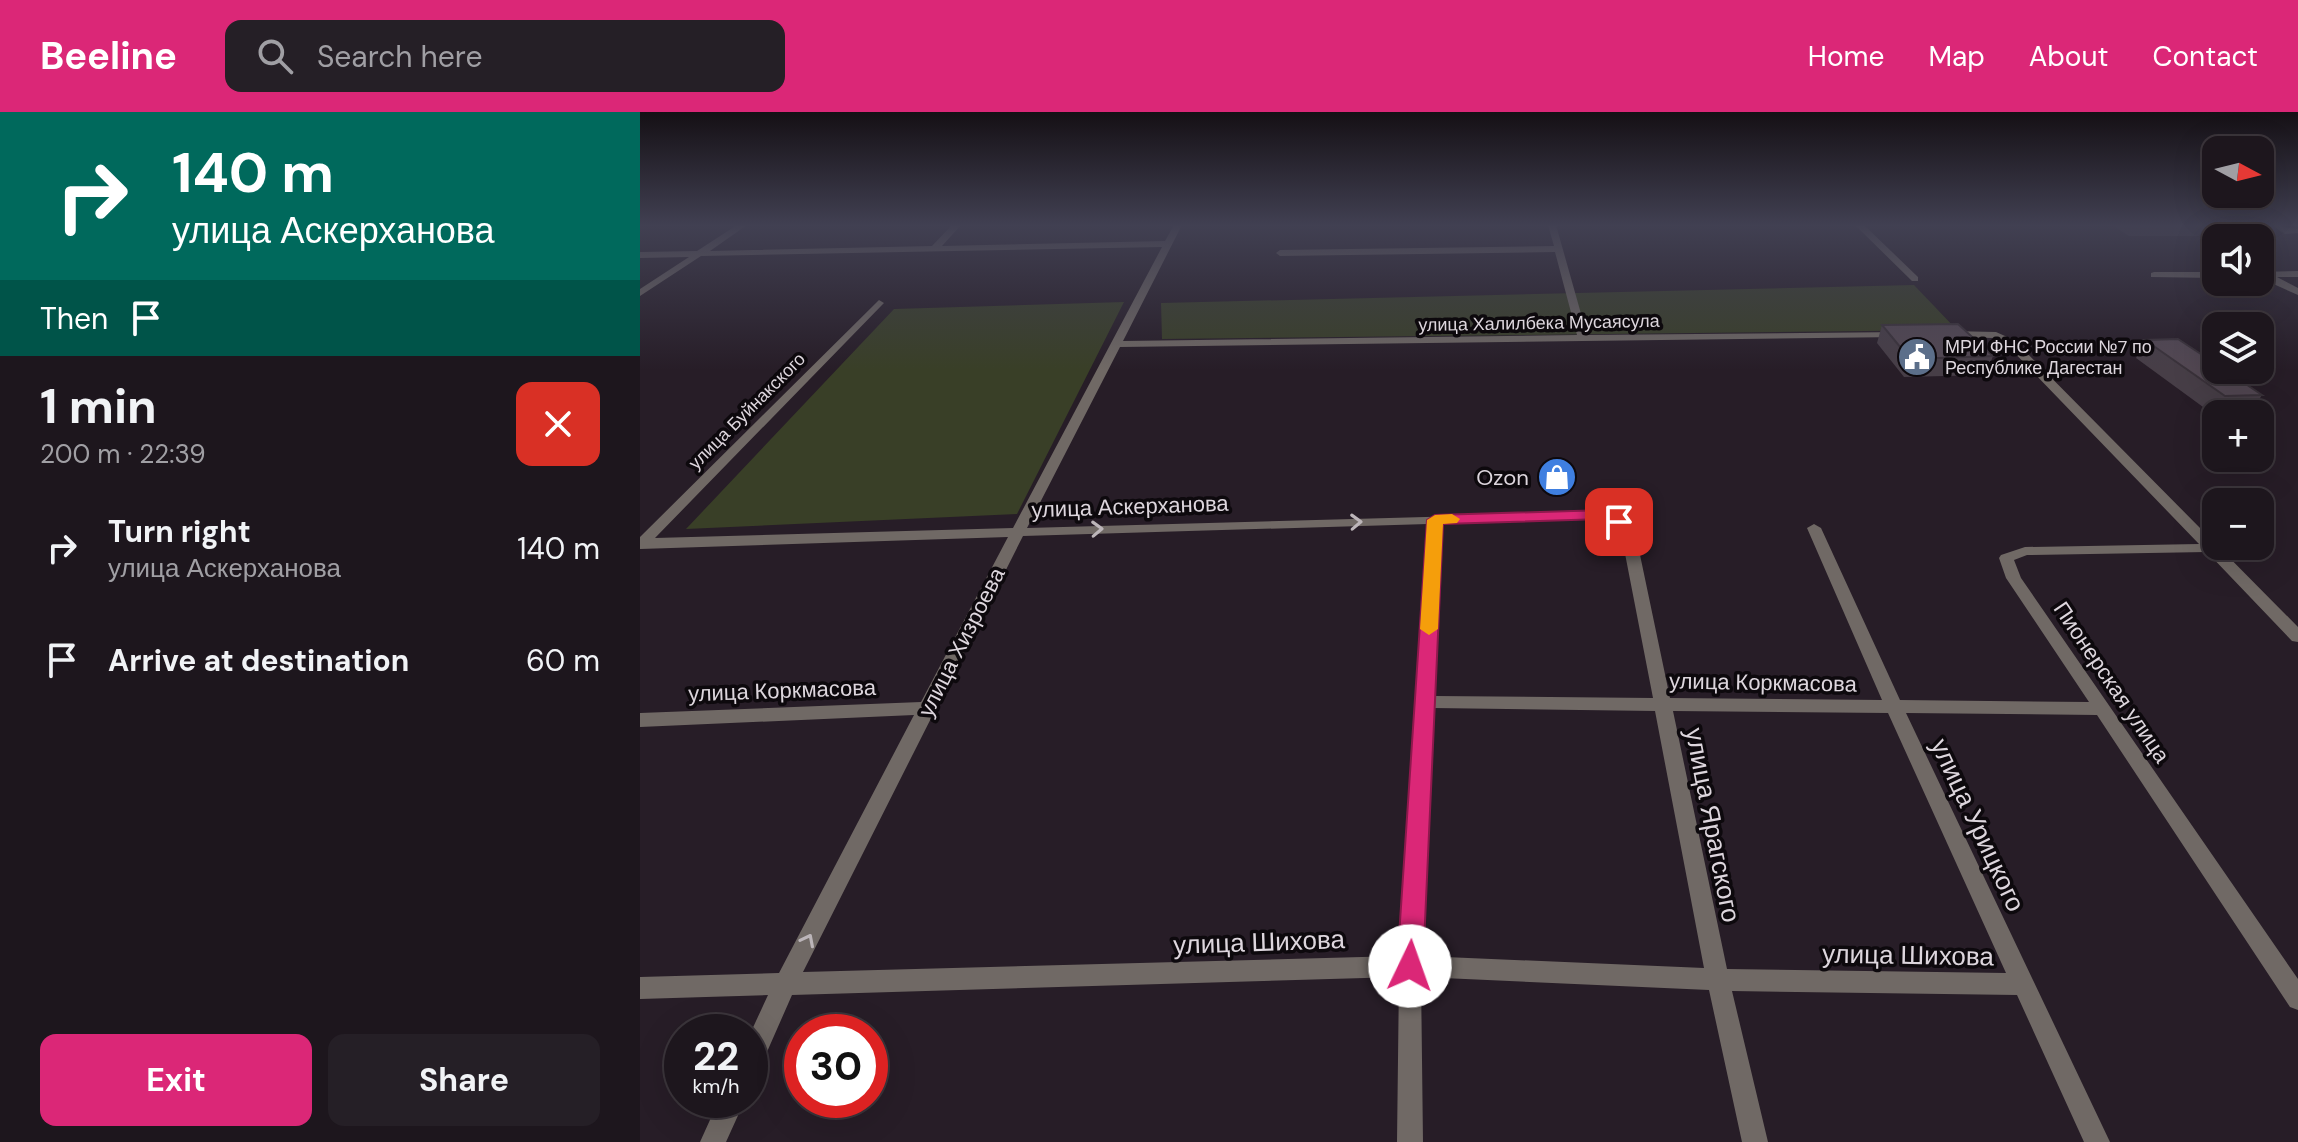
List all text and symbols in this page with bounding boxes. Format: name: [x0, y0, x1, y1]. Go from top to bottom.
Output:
search box: [225, 20, 785, 92]
text: Beeline: [40, 31, 177, 81]
icon: search: [253, 34, 297, 78]
text: Search here: [317, 37, 482, 76]
text: Home: [1808, 38, 1884, 75]
text: Map: [1928, 38, 1985, 75]
text: About: [2029, 38, 2108, 75]
text: Contact: [2152, 38, 2258, 75]
text: 140 m: [172, 136, 334, 209]
north arrow: [2202, 136, 2274, 208]
map controls: [2202, 136, 2274, 560]
icon: right: [40, 144, 144, 248]
text: улица Аскерханова: [172, 207, 495, 254]
button: sound: [2202, 224, 2274, 296]
icon: arrive: [124, 296, 168, 340]
text: Then: [40, 299, 108, 338]
street label: улица Халилбека Мусаясула: [1418, 309, 1661, 337]
button: layers: [2202, 312, 2274, 384]
place label: МРИ ФНС России №7 по Республике Дагестан: [1945, 335, 2152, 380]
public building icon: МРИ ФНС России №7 по Республике Дагестан: [1896, 336, 1938, 378]
street label: улица Буйнакского: [683, 347, 811, 475]
text: 1 min: [40, 375, 157, 438]
button: close: [516, 382, 600, 466]
button: +: [2202, 400, 2274, 472]
text: 200 m · 22:39: [40, 437, 206, 471]
shop icon: Ozon: [1536, 456, 1578, 498]
place label: Ozon: [1476, 463, 1529, 492]
pin: [1585, 488, 1653, 556]
button: −: [2202, 488, 2274, 560]
street label: улица Аскерханова: [1031, 489, 1230, 524]
icon: arrive: [1597, 500, 1641, 544]
text: Turn right: [108, 512, 251, 551]
one-way arrow: [1350, 513, 1363, 531]
one-way arrow: [1091, 521, 1104, 538]
icon: right: [40, 526, 84, 570]
text: 140 m: [517, 529, 600, 568]
text: улица Аскерханова: [108, 551, 341, 585]
street label: улица Хизроева: [911, 562, 1012, 722]
street label: Пионерская улица: [2047, 596, 2177, 769]
icon: arrive: [40, 638, 84, 682]
text: Arrive at destination: [108, 641, 409, 680]
text: 60 m: [526, 641, 600, 680]
street label: улица Коркмасова: [1669, 666, 1858, 699]
street label: улица Коркмасова: [688, 673, 877, 708]
street label: улица Ярагского: [1677, 725, 1749, 925]
street label: улица Урицкого: [1923, 733, 2033, 917]
street label: улица Шихова: [1173, 922, 1346, 962]
position arrow: [1368, 924, 1452, 1008]
one-way arrow: [798, 934, 813, 949]
street label: улица Шихова: [1822, 937, 1995, 974]
speed limit sign: 30: [784, 1014, 888, 1118]
text: 22: [693, 1030, 739, 1082]
button: Exit: [40, 1034, 312, 1126]
button: Share: [328, 1034, 600, 1126]
text: km/h: [692, 1073, 740, 1099]

